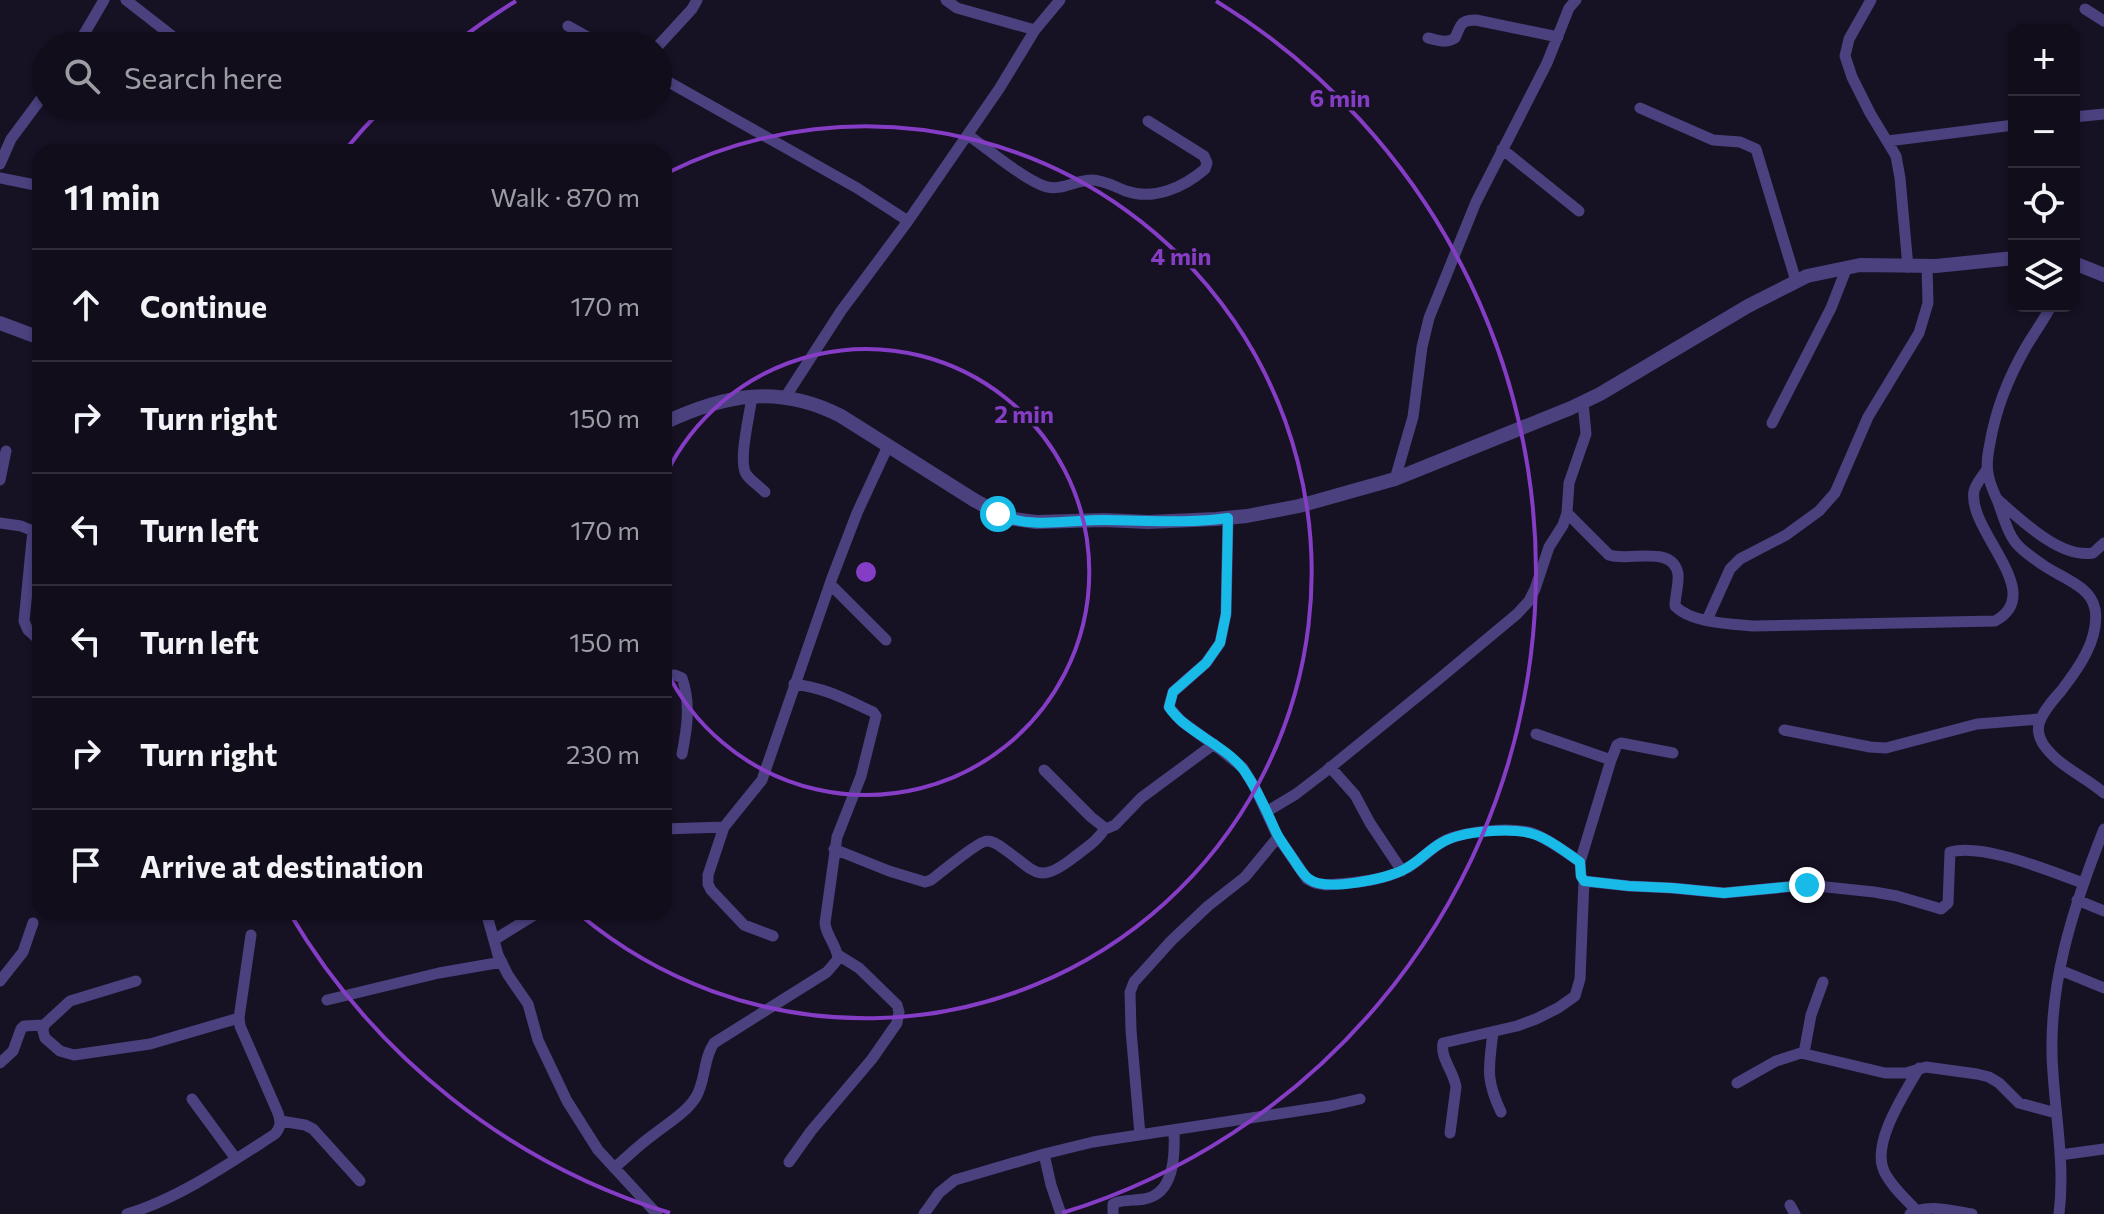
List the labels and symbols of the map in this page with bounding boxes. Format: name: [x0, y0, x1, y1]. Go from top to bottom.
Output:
text: 6 min: [1310, 83, 1370, 112]
text: 4 min: [1151, 241, 1211, 270]
text: 2 min: [994, 399, 1054, 428]
route start: [980, 496, 1016, 532]
centre of rings: [852, 558, 880, 586]
route end: [1789, 867, 1825, 903]

